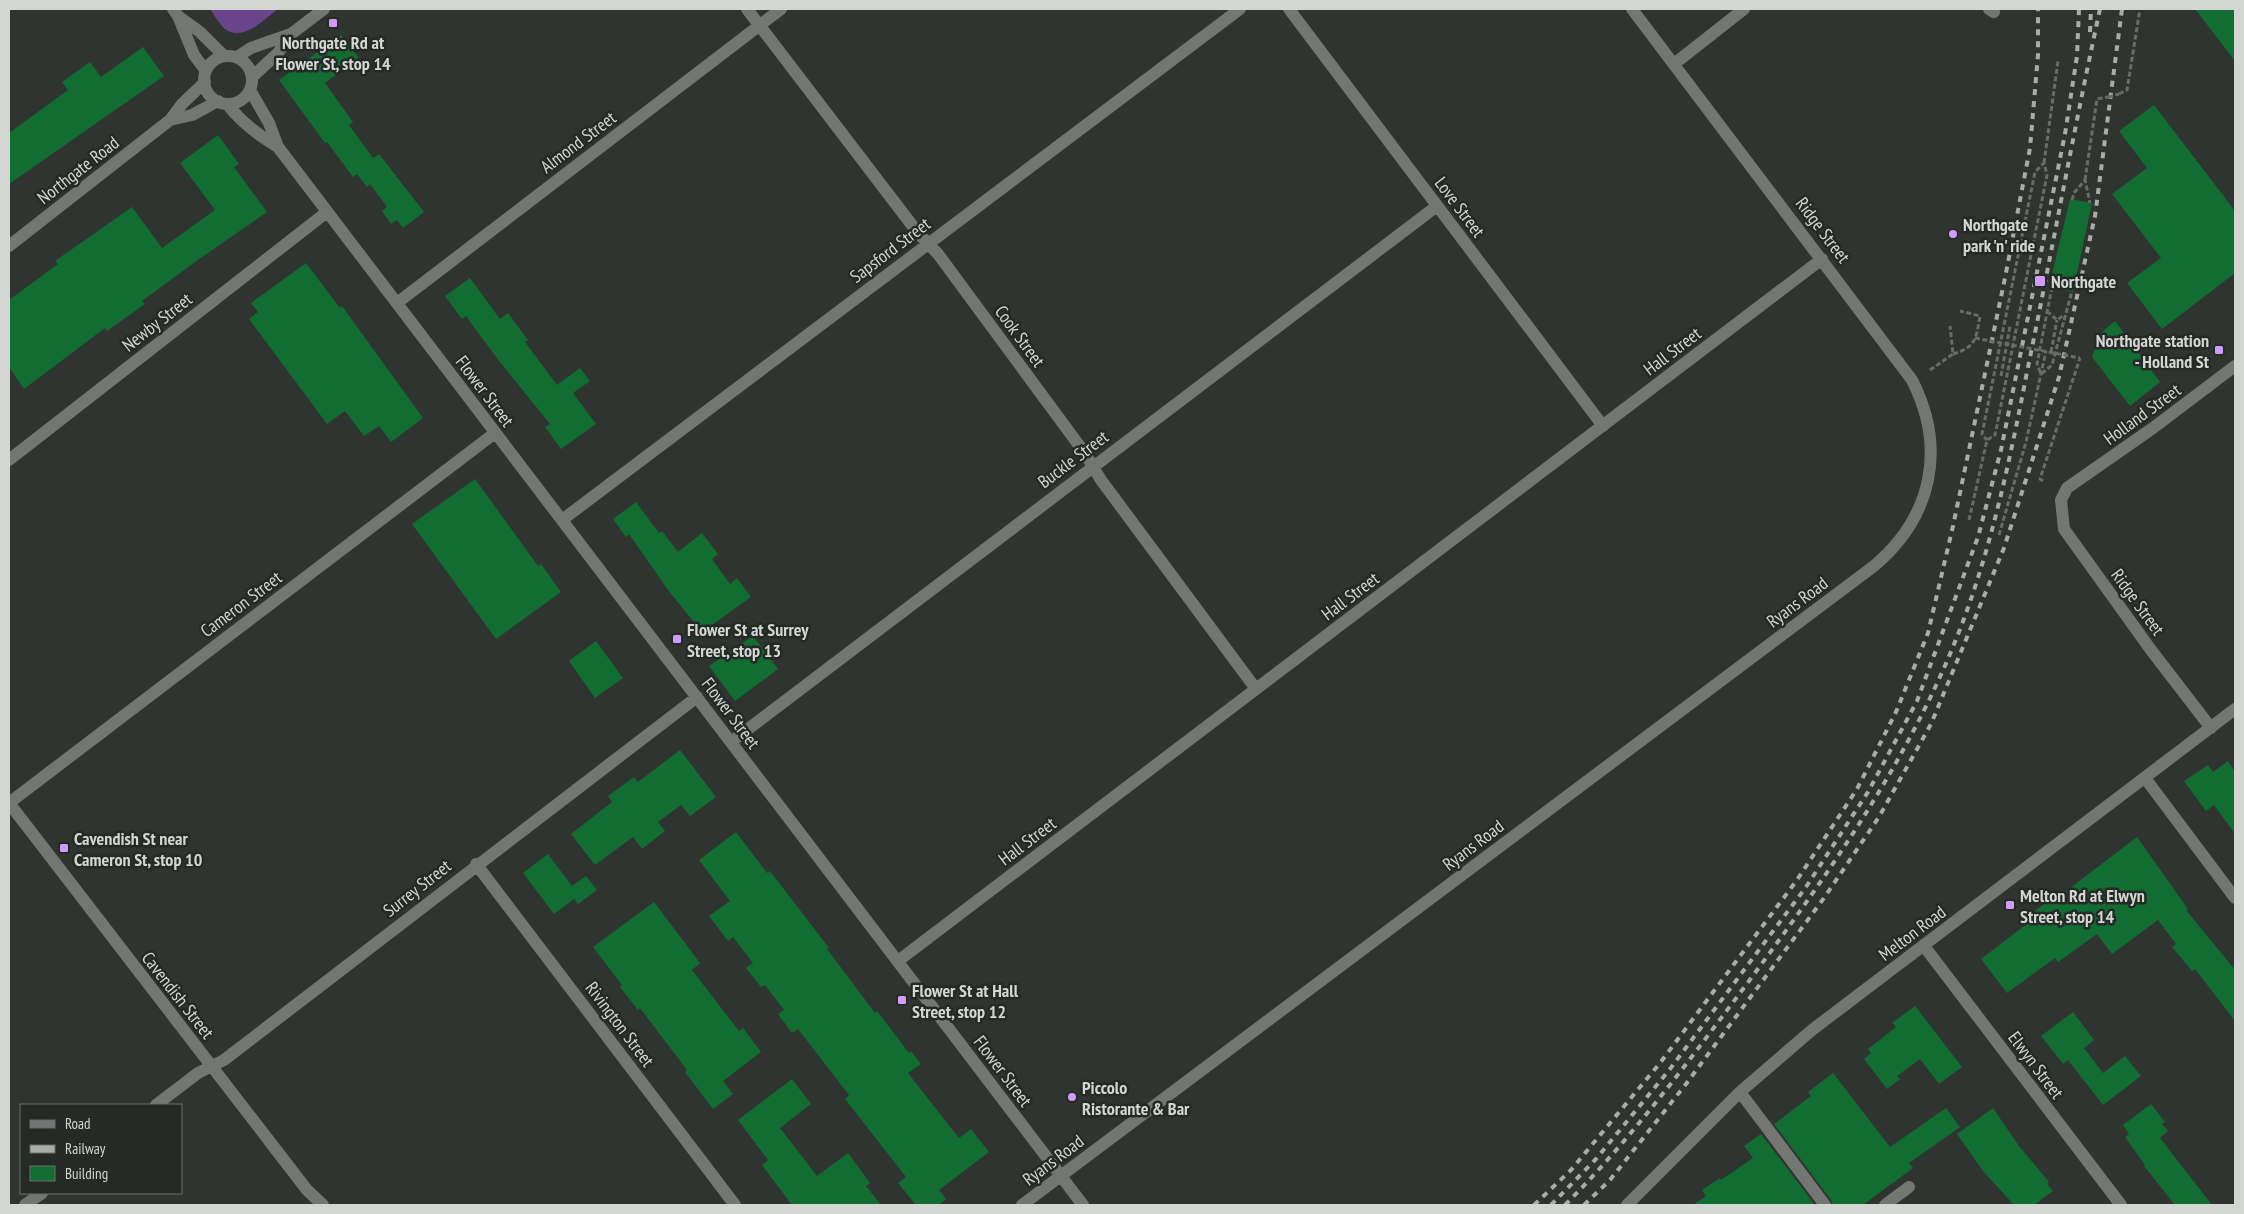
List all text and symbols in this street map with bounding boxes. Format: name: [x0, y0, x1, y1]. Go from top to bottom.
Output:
marker: Northgate Rd at Flower St, stop 14: [327, 17, 339, 29]
place label: Northgate Rd at Flower St, stop 14: [275, 31, 391, 75]
street label: Almond Street: [536, 106, 620, 178]
street label: Northgate Road: [33, 131, 123, 209]
street label: Love Street: [1430, 172, 1490, 242]
street label: Ridge Street: [1791, 192, 1855, 268]
street label: Sapsford Street: [845, 212, 935, 288]
place label: Northgate park 'n' ride: [1963, 213, 2036, 257]
marker: Northgate park 'n' ride: [1947, 228, 1959, 240]
place label: Northgate: [2051, 270, 2116, 293]
marker: Northgate: [2033, 274, 2047, 288]
street label: Newby Street: [117, 288, 197, 356]
street label: Cook Street: [990, 301, 1050, 371]
street label: Hall Street: [1639, 322, 1705, 380]
place label: Northgate station - Holland St: [2096, 329, 2210, 373]
marker: Northgate station - Holland St: [2213, 344, 2225, 356]
street label: Flower Street: [451, 351, 519, 431]
street label: Holland Street: [2099, 378, 2185, 450]
street label: Buckle Street: [1033, 425, 1113, 493]
street label: Ridge Street: [2106, 564, 2170, 640]
street label: Cameron Street: [196, 566, 286, 642]
street label: Hall Street: [1317, 567, 1383, 625]
street label: Ryans Road: [1762, 572, 1832, 632]
place label: Flower St at Surrey Street, stop 13: [687, 618, 809, 662]
marker: Flower St at Surrey Street, stop 13: [671, 633, 683, 645]
street label: Flower Street: [697, 673, 765, 753]
street label: Hall Street: [994, 812, 1060, 870]
street label: Ryans Road: [1438, 815, 1508, 875]
place label: Cavendish St near Cameron St, stop 10: [74, 827, 202, 871]
marker: Cavendish St near Cameron St, stop 10: [58, 842, 70, 854]
street label: Surrey Street: [378, 854, 456, 922]
place label: Melton Rd at Elwyn Street, stop 14: [2020, 884, 2145, 928]
marker: Melton Rd at Elwyn Street, stop 14: [2004, 899, 2016, 911]
street label: Melton Road: [1874, 900, 1950, 966]
street label: Cavendish Street: [137, 947, 219, 1043]
street label: Rivington Street: [581, 977, 660, 1071]
place label: Flower St at Hall Street, stop 12: [912, 979, 1019, 1023]
marker: Flower St at Hall Street, stop 12: [896, 994, 908, 1006]
street label: Elwyn Street: [2003, 1027, 2069, 1103]
street label: Flower Street: [969, 1031, 1037, 1111]
place label: Piccolo Ristorante & Bar: [1082, 1076, 1190, 1120]
marker: Piccolo Ristorante & Bar: [1066, 1091, 1078, 1103]
legend: [20, 1104, 182, 1194]
text: Road: [65, 1114, 91, 1133]
street label: Ryans Road: [1018, 1130, 1088, 1190]
text: Railway: [65, 1139, 106, 1158]
text: Building: [65, 1164, 108, 1183]

